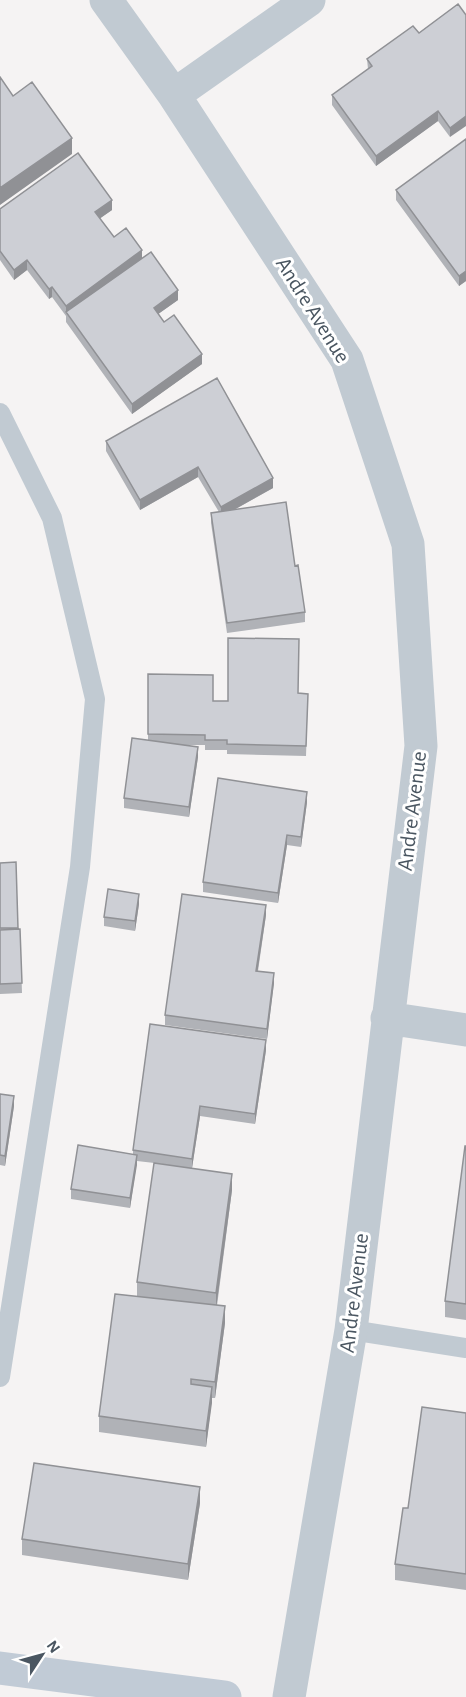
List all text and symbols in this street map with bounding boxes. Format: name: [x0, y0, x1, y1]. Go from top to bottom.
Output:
street label: Andre Avenue: [272, 253, 354, 367]
street label: Andre Avenue: [394, 750, 430, 872]
street label: Andre Avenue: [336, 1232, 372, 1354]
north arrow: [12, 1625, 72, 1685]
text: N: [44, 1638, 63, 1656]

